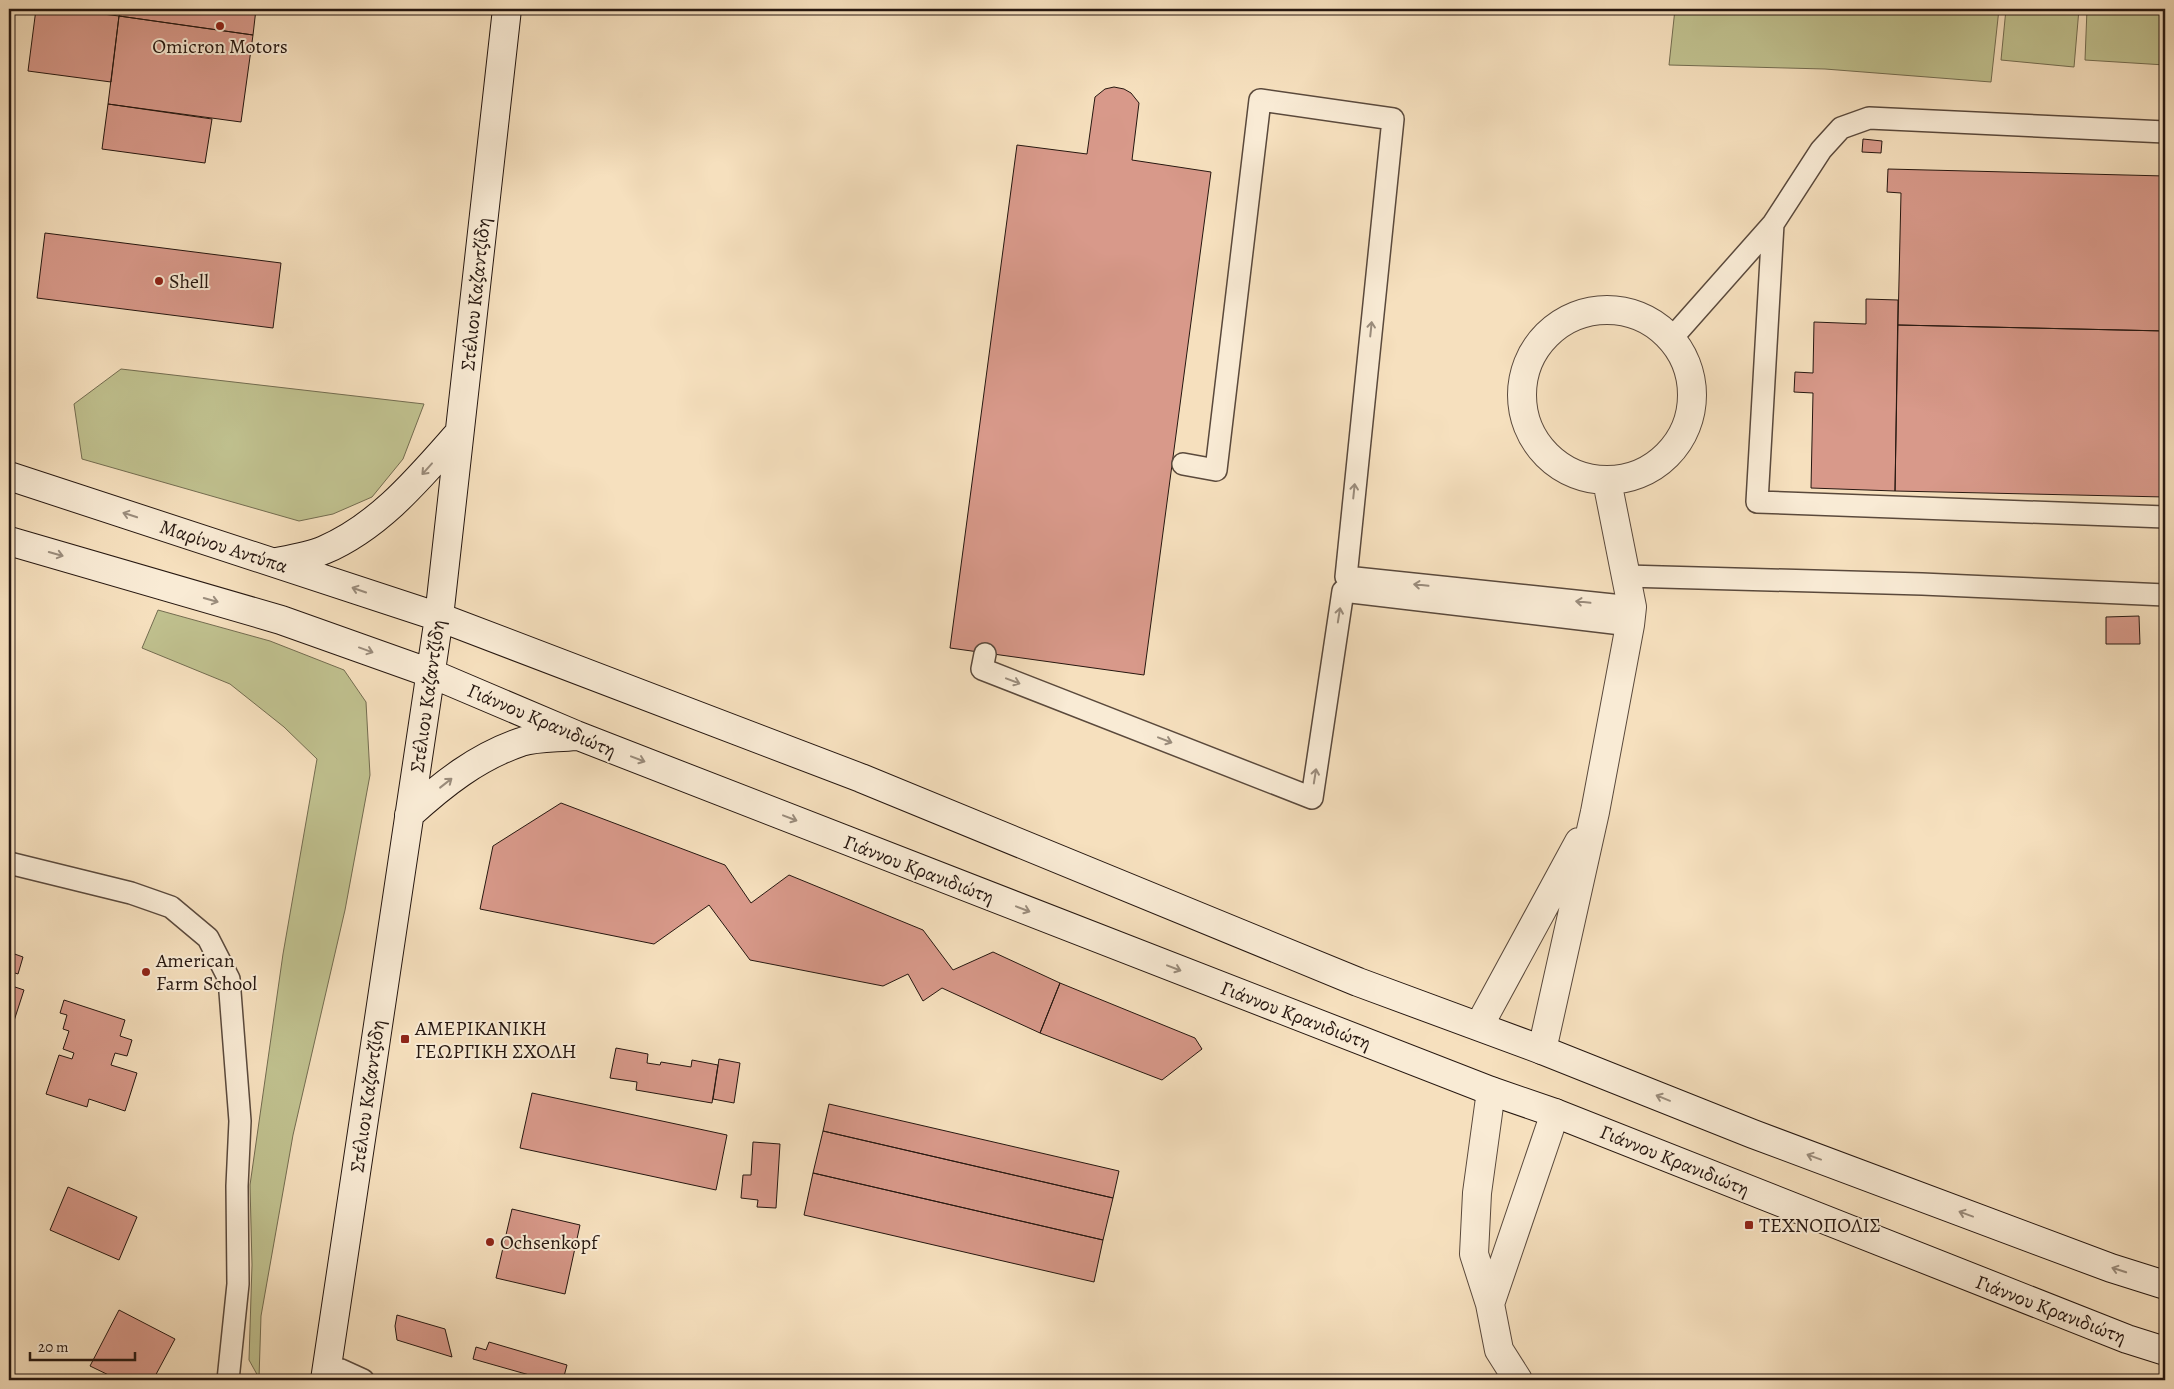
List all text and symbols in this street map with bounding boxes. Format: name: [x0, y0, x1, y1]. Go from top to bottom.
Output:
marker: Omicron Motors: [214, 20, 226, 32]
place label: Omicron Motors: [152, 33, 288, 60]
street label: Στέλιου Καζαντζίδη: [454, 216, 497, 372]
place label: Shell: [169, 268, 209, 295]
marker: Shell: [153, 275, 165, 287]
one-way arrow: [1366, 322, 1376, 338]
one-way arrow: [421, 463, 433, 476]
one-way arrow: [1350, 483, 1359, 499]
one-way arrow: [122, 510, 138, 520]
street label: Μαρίνου Αντύπα: [156, 513, 291, 580]
one-way arrow: [47, 550, 63, 560]
one-way arrow: [1414, 580, 1430, 590]
one-way arrow: [351, 585, 367, 595]
one-way arrow: [203, 596, 219, 605]
one-way arrow: [1575, 597, 1591, 607]
one-way arrow: [1335, 607, 1345, 623]
street label: Στέλιου Καζαντζίδη: [403, 618, 452, 774]
one-way arrow: [358, 646, 373, 655]
street label: Γιάννου Κρανιδιώτη: [463, 677, 620, 764]
one-way arrow: [1005, 677, 1020, 687]
one-way arrow: [1157, 737, 1172, 746]
one-way arrow: [630, 755, 645, 765]
one-way arrow: [1310, 768, 1320, 784]
one-way arrow: [439, 778, 453, 788]
one-way arrow: [781, 814, 797, 823]
street label: Γιάννου Κρανιδιώτη: [840, 828, 998, 911]
one-way arrow: [1014, 905, 1030, 914]
place label: American Farm School: [155, 947, 257, 997]
one-way arrow: [1166, 964, 1181, 973]
marker: American Farm School: [140, 966, 152, 978]
street label: Γιάννου Κρανιδιώτη: [1217, 974, 1375, 1057]
place label: ΑΜΕΡΙΚΑΝΙΚΗ ΓΕΩΡΓΙΚΗ ΣΧΟΛΗ: [414, 1015, 577, 1065]
street label: Στέλιου Καζαντζίδη: [343, 1018, 392, 1174]
marker: ΑΜΕΡΙΚΑΝΙΚΗ ΓΕΩΡΓΙΚΗ ΣΧΟΛΗ: [399, 1033, 411, 1045]
one-way arrow: [1656, 1093, 1671, 1102]
street label: Γιάννου Κρανιδιώτη: [1596, 1118, 1754, 1203]
one-way arrow: [1807, 1152, 1822, 1161]
one-way arrow: [1959, 1209, 1975, 1218]
place label: ΤΕΧΝΟΠΟΛΙΣ: [1759, 1212, 1881, 1239]
marker: ΤΕΧΝΟΠΟΛΙΣ: [1743, 1219, 1755, 1231]
place label: Ochsenkopf: [500, 1229, 601, 1256]
marker: Ochsenkopf: [484, 1236, 496, 1248]
one-way arrow: [2111, 1265, 2127, 1275]
street label: Γιάννου Κρανιδιώτη: [1972, 1268, 2130, 1351]
scale bar: [30, 1329, 135, 1361]
text: 20 m: [38, 1337, 69, 1357]

